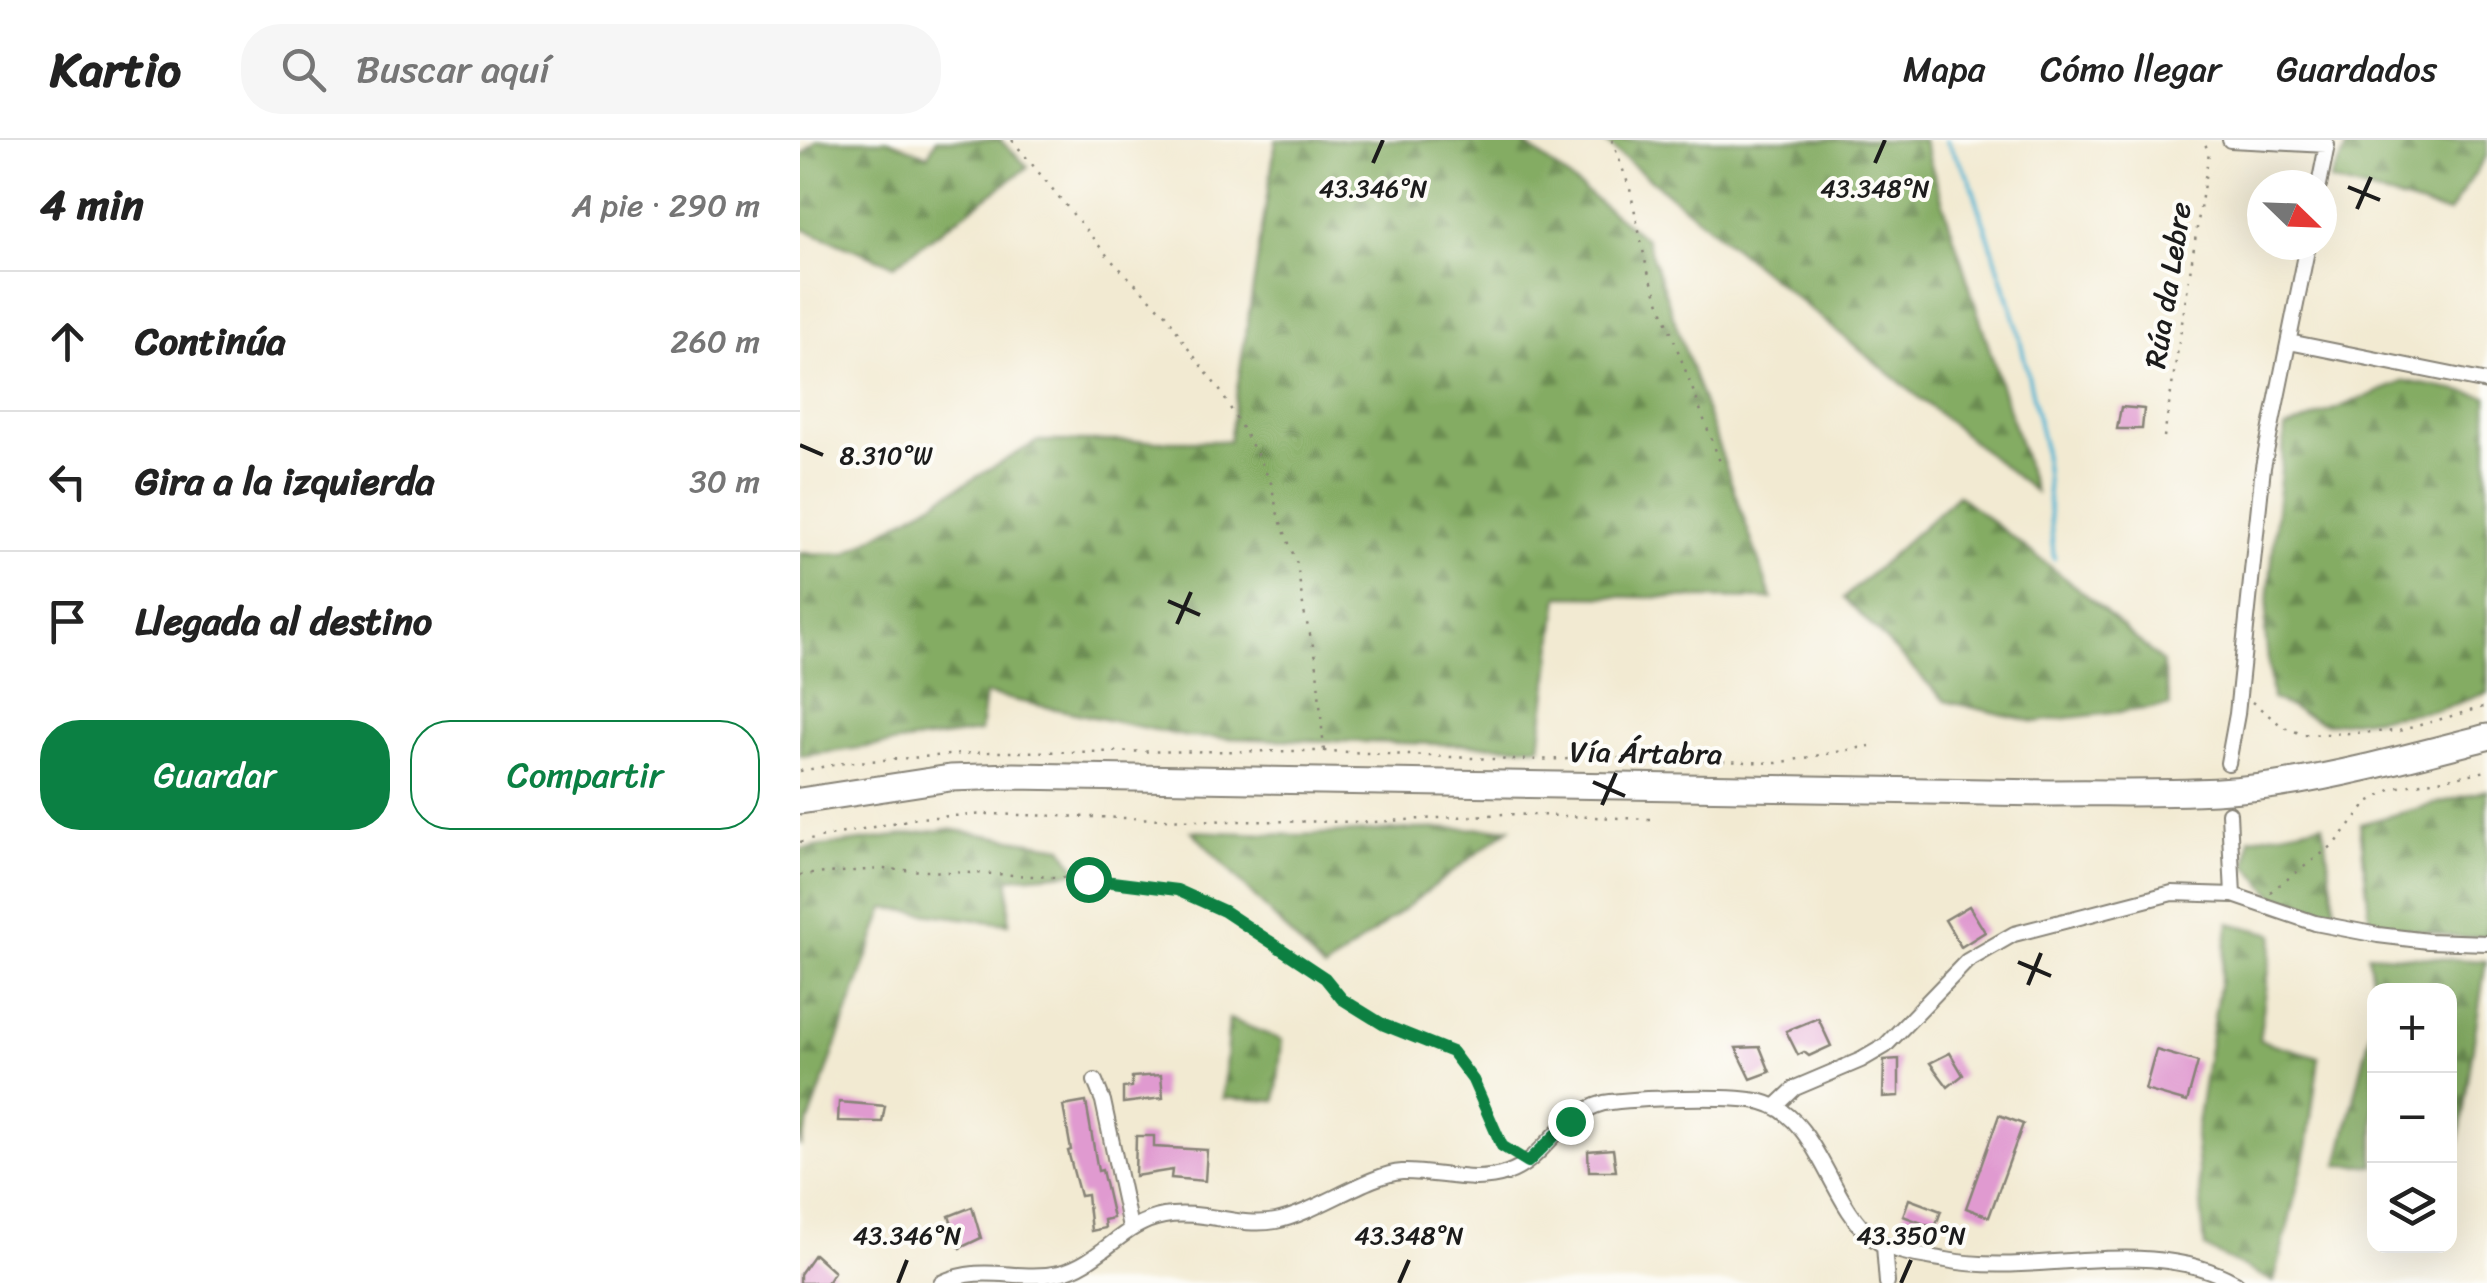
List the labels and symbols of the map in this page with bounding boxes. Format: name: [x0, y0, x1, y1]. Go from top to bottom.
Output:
text: 43.346°N: [1319, 166, 1428, 211]
text: 43.348°N: [1820, 166, 1930, 211]
north arrow: [2247, 170, 2337, 260]
street label: Rúa da Lebre: [2128, 198, 2208, 372]
text: 8.310°W: [840, 433, 933, 478]
street label: Vía Ártabra: [1569, 725, 1723, 781]
route start: [1066, 857, 1112, 903]
route end: [1548, 1099, 1594, 1145]
text: 43.346°N: [853, 1213, 962, 1258]
text: 43.348°N: [1354, 1213, 1464, 1258]
text: 43.350°N: [1856, 1213, 1967, 1258]

